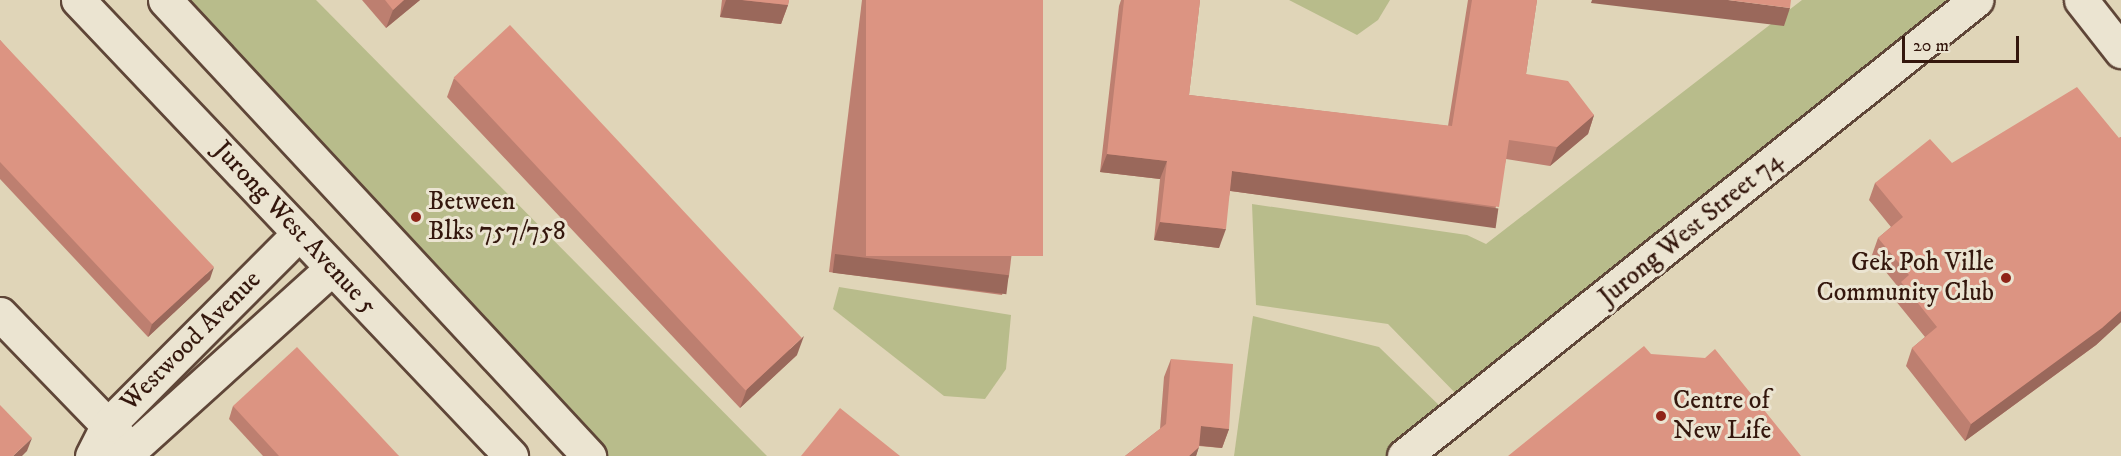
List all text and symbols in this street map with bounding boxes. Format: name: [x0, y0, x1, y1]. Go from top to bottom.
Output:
scale bar: [1905, 24, 2022, 62]
text: 20 m: [1913, 35, 1949, 57]
street label: Jurong West Avenue 5: [207, 135, 383, 321]
street label: Jurong West Street 74: [1593, 145, 1789, 313]
place label: Between Blks 757/758: [428, 186, 566, 248]
marker: Between Blks 757/758: [409, 210, 423, 224]
place label: Gek Poh Ville Community Club: [1816, 247, 1994, 308]
street label: Westwood Avenue: [114, 264, 268, 418]
marker: Gek Poh Ville Community Club: [1999, 271, 2013, 285]
place label: Centre of New Life: [1673, 385, 1771, 446]
marker: Centre of New Life: [1654, 409, 1668, 423]

